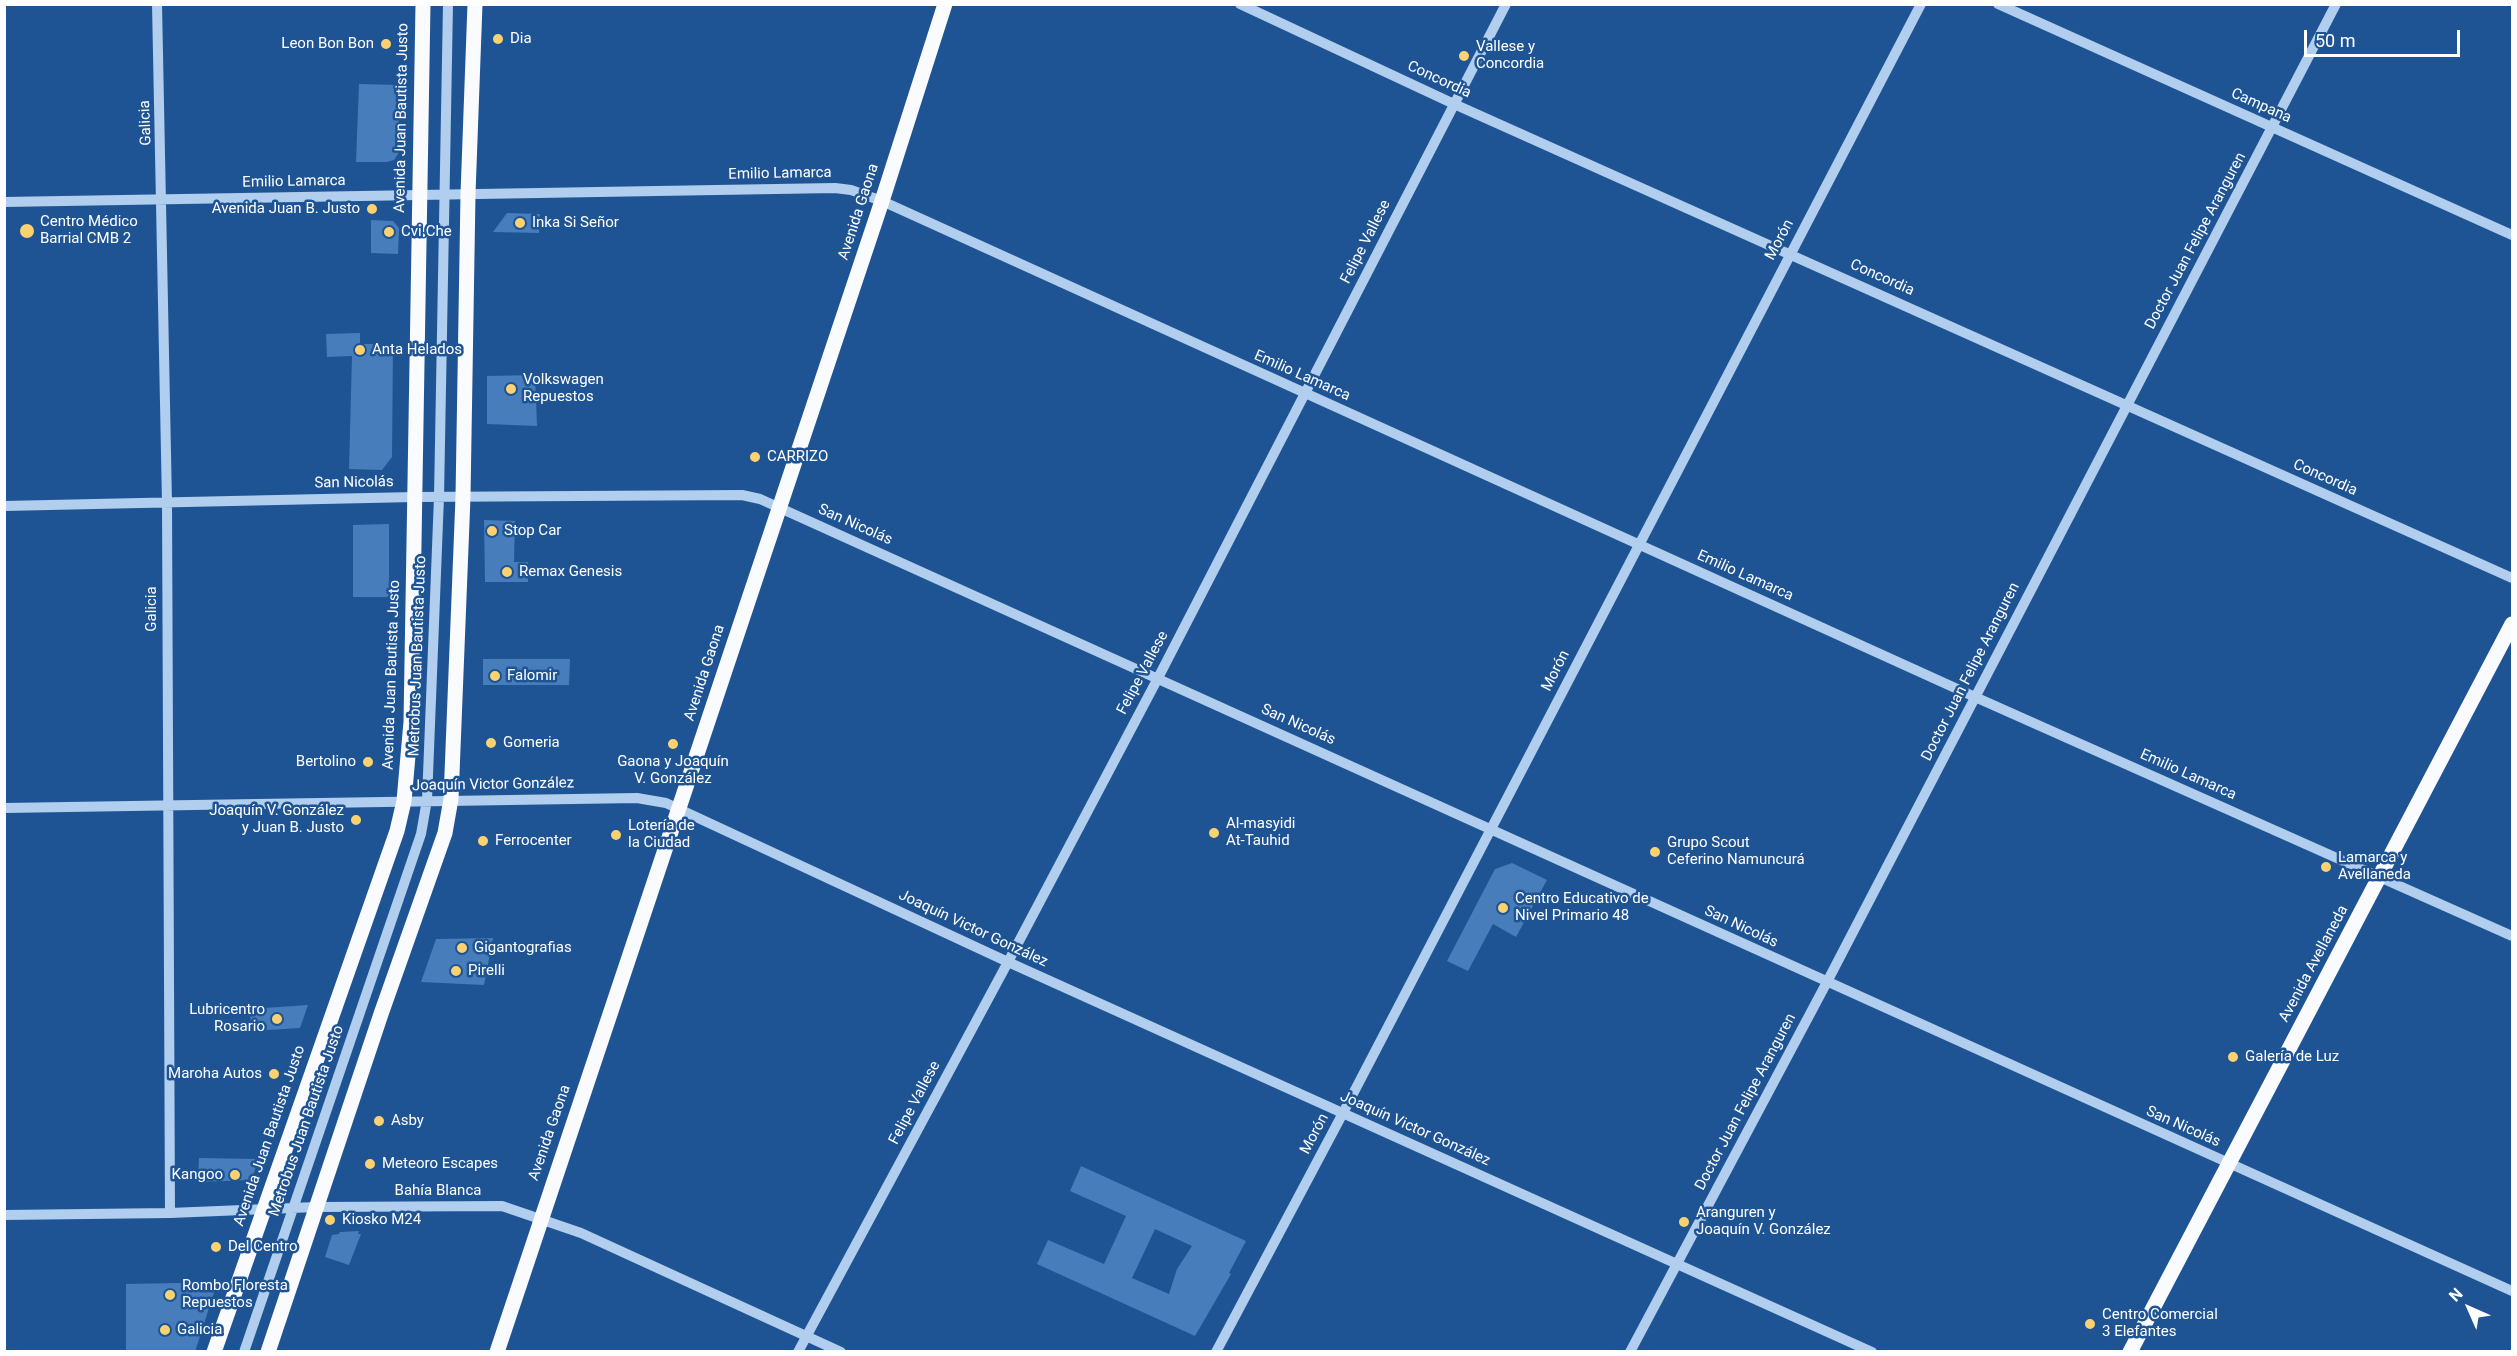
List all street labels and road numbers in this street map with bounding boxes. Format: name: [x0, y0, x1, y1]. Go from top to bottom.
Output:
street label: Avenida Juan Bautista Justo: [391, 23, 413, 213]
street label: Concordia: [1404, 57, 1474, 103]
street label: Campana: [2228, 85, 2294, 127]
street label: Galicia: [136, 100, 156, 146]
street label: Doctor Juan Felipe Aranguren: [2142, 150, 2250, 332]
street label: Avenida Gaona: [835, 162, 883, 262]
street label: Emilio Lamarca: [728, 164, 832, 184]
street label: Emilio Lamarca: [242, 172, 346, 192]
street label: Felipe Vallese: [1337, 197, 1395, 287]
street label: Morón: [1762, 217, 1798, 263]
street label: Concordia: [1847, 256, 1917, 300]
street label: Emilio Lamarca: [1251, 347, 1353, 405]
street label: Concordia: [2290, 456, 2360, 500]
street label: San Nicolás: [314, 473, 394, 493]
street label: San Nicolás: [815, 501, 895, 549]
street label: Emilio Lamarca: [1694, 547, 1796, 605]
street label: Metrobus Juan Bautista Justo: [406, 555, 430, 757]
street label: Avenida Juan Bautista Justo: [380, 580, 404, 770]
street label: Doctor Juan Felipe Aranguren: [1918, 580, 2024, 764]
street label: Galicia: [143, 586, 161, 632]
street label: Avenida Gaona: [681, 623, 729, 723]
street label: Felipe Vallese: [1114, 628, 1172, 718]
street label: Morón: [1538, 648, 1574, 694]
street label: San Nicolás: [1258, 701, 1338, 749]
street label: Emilio Lamarca: [2137, 746, 2239, 804]
street label: Joaquín Victor González: [412, 775, 574, 795]
street label: Joaquín Victor González: [896, 887, 1050, 971]
street label: San Nicolás: [1701, 902, 1781, 952]
street label: Avenida Avellaneda: [2276, 903, 2352, 1025]
street label: Doctor Juan Felipe Aranguren: [1692, 1011, 1800, 1193]
street label: Metrobus Juan Bautista Justo: [266, 1023, 348, 1219]
street label: Avenida Juan Bautista Justo: [231, 1043, 309, 1229]
street label: Felipe Vallese: [886, 1058, 944, 1148]
street label: Avenida Gaona: [525, 1083, 575, 1183]
street label: Joaquín Victor González: [1337, 1088, 1493, 1170]
street label: San Nicolás: [2143, 1103, 2223, 1151]
street label: Morón: [1297, 1111, 1333, 1157]
street label: Bahía Blanca: [395, 1182, 481, 1200]

